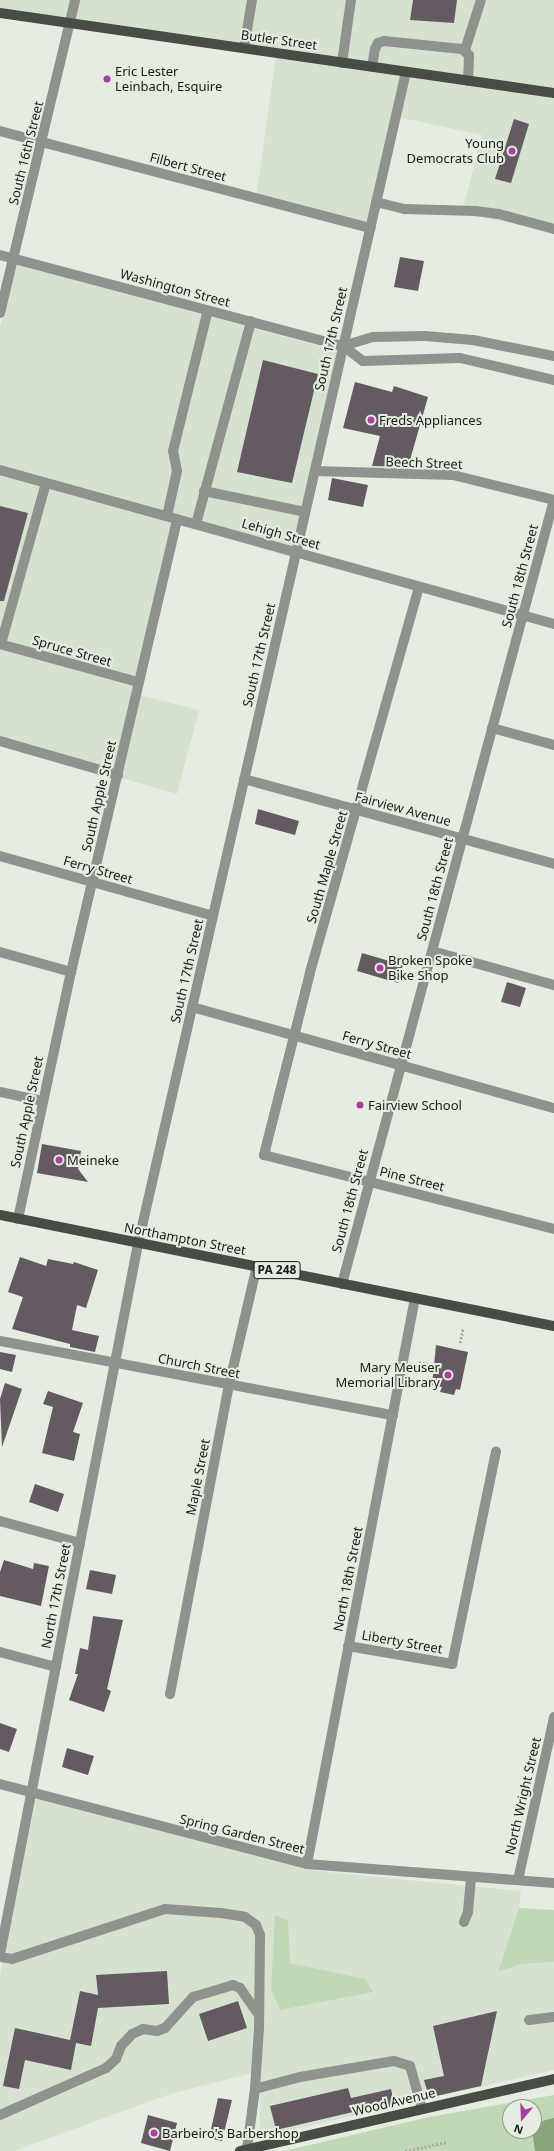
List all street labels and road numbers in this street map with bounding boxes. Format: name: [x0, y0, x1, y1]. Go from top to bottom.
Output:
street label: Butler Street: [240, 27, 318, 53]
street label: South 16th Street: [6, 99, 46, 207]
street label: Filbert Street: [148, 149, 228, 185]
street label: Washington Street: [118, 266, 232, 310]
street label: South 17th Street: [311, 285, 351, 393]
street label: Beech Street: [385, 454, 463, 472]
street label: Lehigh Street: [240, 515, 322, 553]
street label: South 18th Street: [499, 523, 541, 629]
street label: South 17th Street: [239, 601, 279, 709]
street label: Spruce Street: [31, 632, 113, 670]
street label: South Apple Street: [79, 739, 119, 853]
street label: Fairview Avenue: [353, 789, 453, 829]
street label: South Maple Street: [303, 809, 351, 925]
street label: South 18th Street: [414, 836, 456, 942]
street label: Ferry Street: [62, 853, 134, 887]
street label: South 17th Street: [167, 917, 207, 1025]
street label: Ferry Street: [341, 1028, 413, 1062]
street label: South Apple Street: [8, 1055, 46, 1169]
street label: South 18th Street: [329, 1148, 371, 1254]
street label: Pine Street: [378, 1163, 446, 1195]
street label: Northampton Street: [123, 1220, 247, 1258]
road number: PA 248: [253, 1260, 301, 1280]
street label: Church Street: [157, 1350, 241, 1382]
street label: Maple Street: [183, 1438, 213, 1516]
street label: North 18th Street: [330, 1525, 366, 1633]
street label: North 17th Street: [38, 1542, 74, 1650]
street label: Liberty Street: [360, 1627, 444, 1657]
street label: North Wright Street: [502, 1736, 544, 1856]
street label: Spring Garden Street: [178, 1811, 306, 1857]
street label: Wood Avenue: [351, 2085, 437, 2119]

